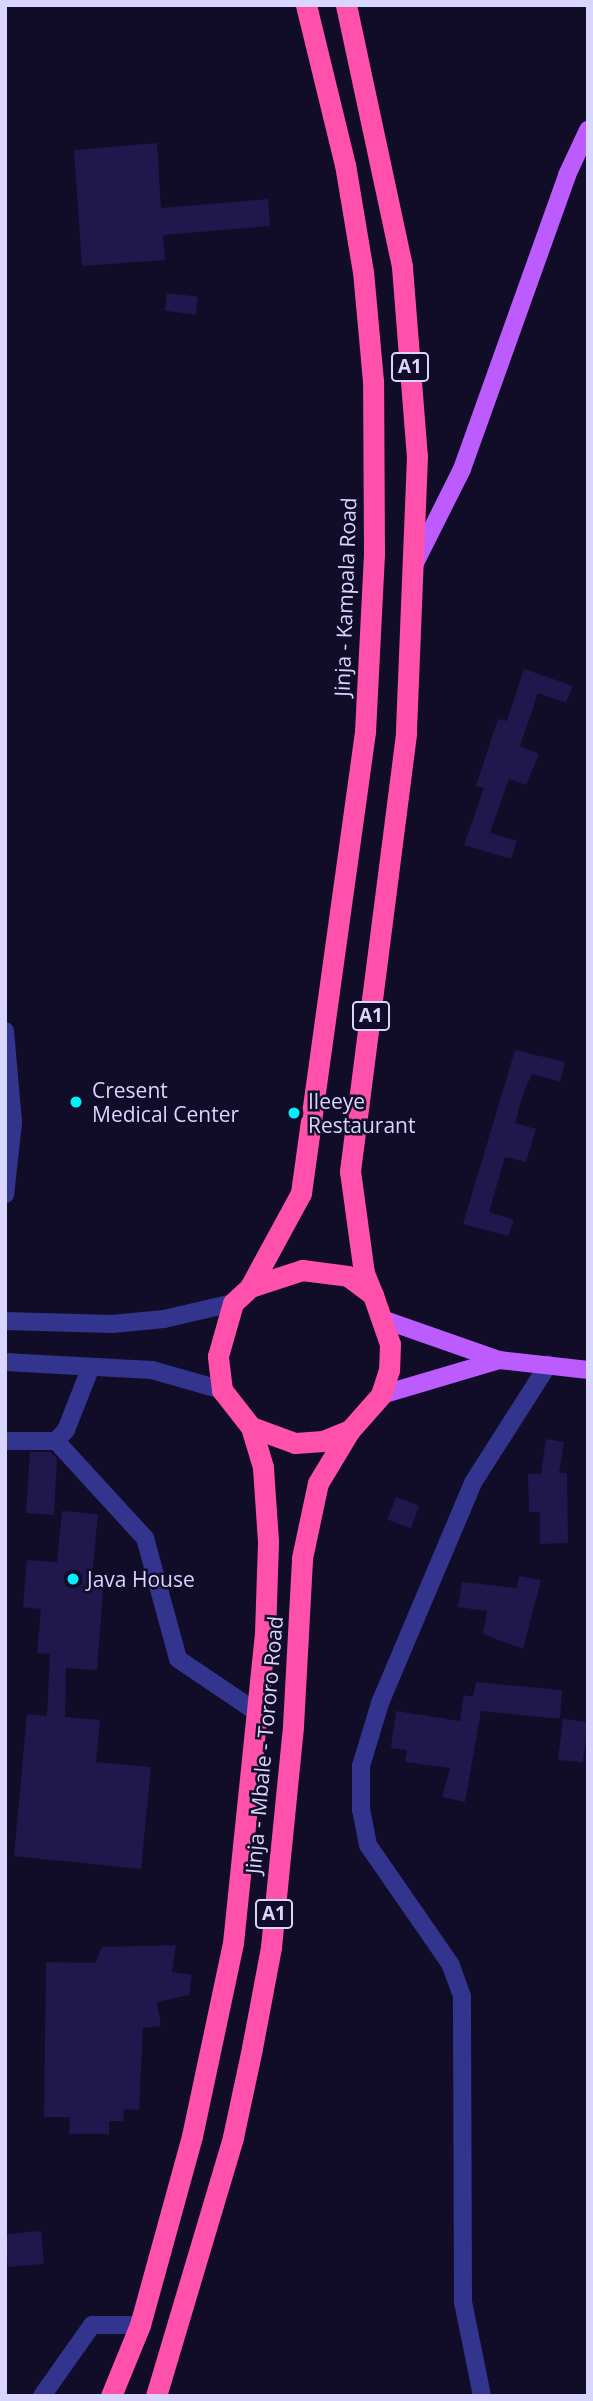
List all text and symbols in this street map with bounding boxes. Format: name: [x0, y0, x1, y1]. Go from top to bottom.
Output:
road number: A1: [391, 352, 429, 382]
street label: Jinja - Kampala Road: [329, 497, 361, 697]
road number: A1: [352, 1000, 390, 1032]
place label: Cresent Medical Center: [92, 1077, 239, 1127]
place label: Ileeye Restaurant: [308, 1088, 415, 1138]
marker: Cresent Medical Center: [66, 1092, 86, 1112]
marker: Ileeye Restaurant: [286, 1105, 302, 1121]
place label: Java House: [87, 1566, 195, 1592]
marker: Java House: [65, 1571, 81, 1587]
street label: Jinja - Mbale - Tororo Road: [240, 1615, 288, 1875]
road number: A1: [255, 1898, 293, 1930]

